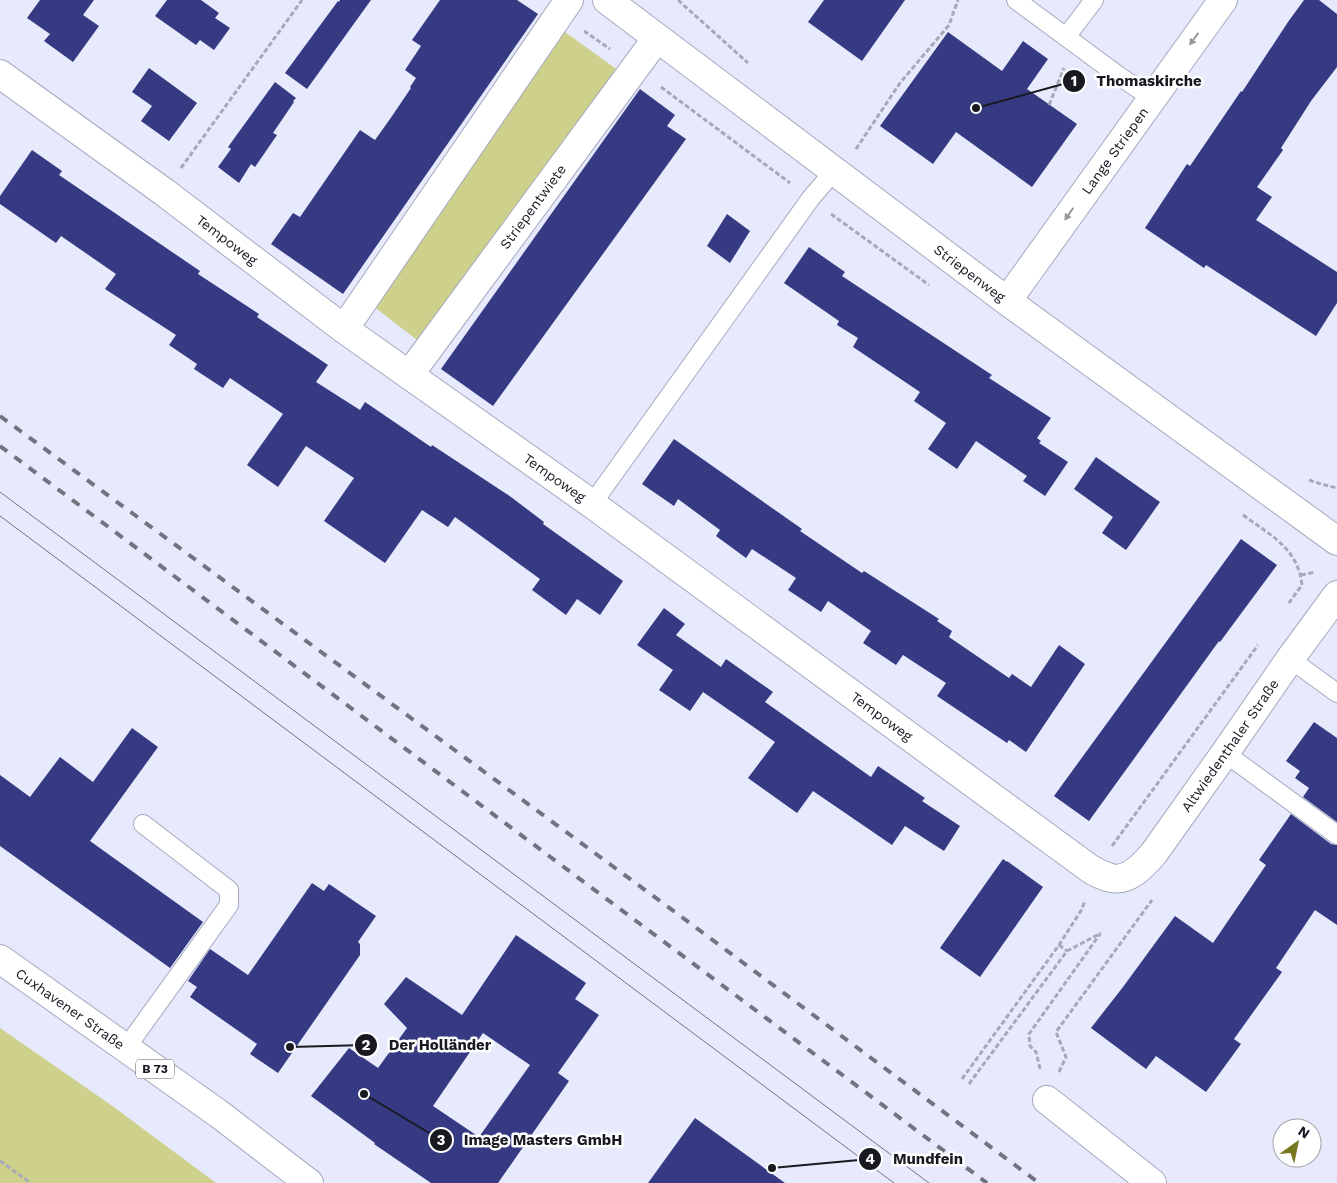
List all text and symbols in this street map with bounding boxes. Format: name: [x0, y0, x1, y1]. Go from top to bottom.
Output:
one-way arrow: [1189, 32, 1200, 45]
callout: Thomaskirche: [1062, 66, 1212, 96]
text: 1: [1071, 72, 1077, 90]
text: Thomaskirche: [1096, 72, 1202, 90]
street label: Lange Striepen: [1078, 104, 1151, 197]
street label: Striepentwiete: [497, 161, 569, 252]
one-way arrow: [1064, 207, 1074, 221]
street label: Tempoweg: [193, 212, 261, 268]
street label: Striepenweg: [931, 241, 1009, 305]
street label: Tempoweg: [520, 450, 589, 505]
street label: Altwiedenthaler Straße: [1178, 676, 1282, 815]
street label: Tempoweg: [848, 688, 916, 744]
street label: Cuxhavener Straße: [13, 965, 128, 1053]
callout: Der Holländer: [353, 1030, 501, 1060]
text: 2: [362, 1036, 371, 1054]
text: Der Holländer: [389, 1036, 492, 1054]
road number: B 73: [136, 1060, 174, 1078]
north arrow: [1272, 1118, 1322, 1168]
text: N: [1295, 1123, 1313, 1142]
callout: Image Masters GmbH: [429, 1125, 632, 1155]
text: 3: [437, 1131, 446, 1149]
text: Image Masters GmbH: [464, 1131, 622, 1149]
callout: Mundfein: [858, 1144, 973, 1174]
text: 4: [865, 1150, 875, 1168]
text: Mundfein: [893, 1150, 963, 1168]

